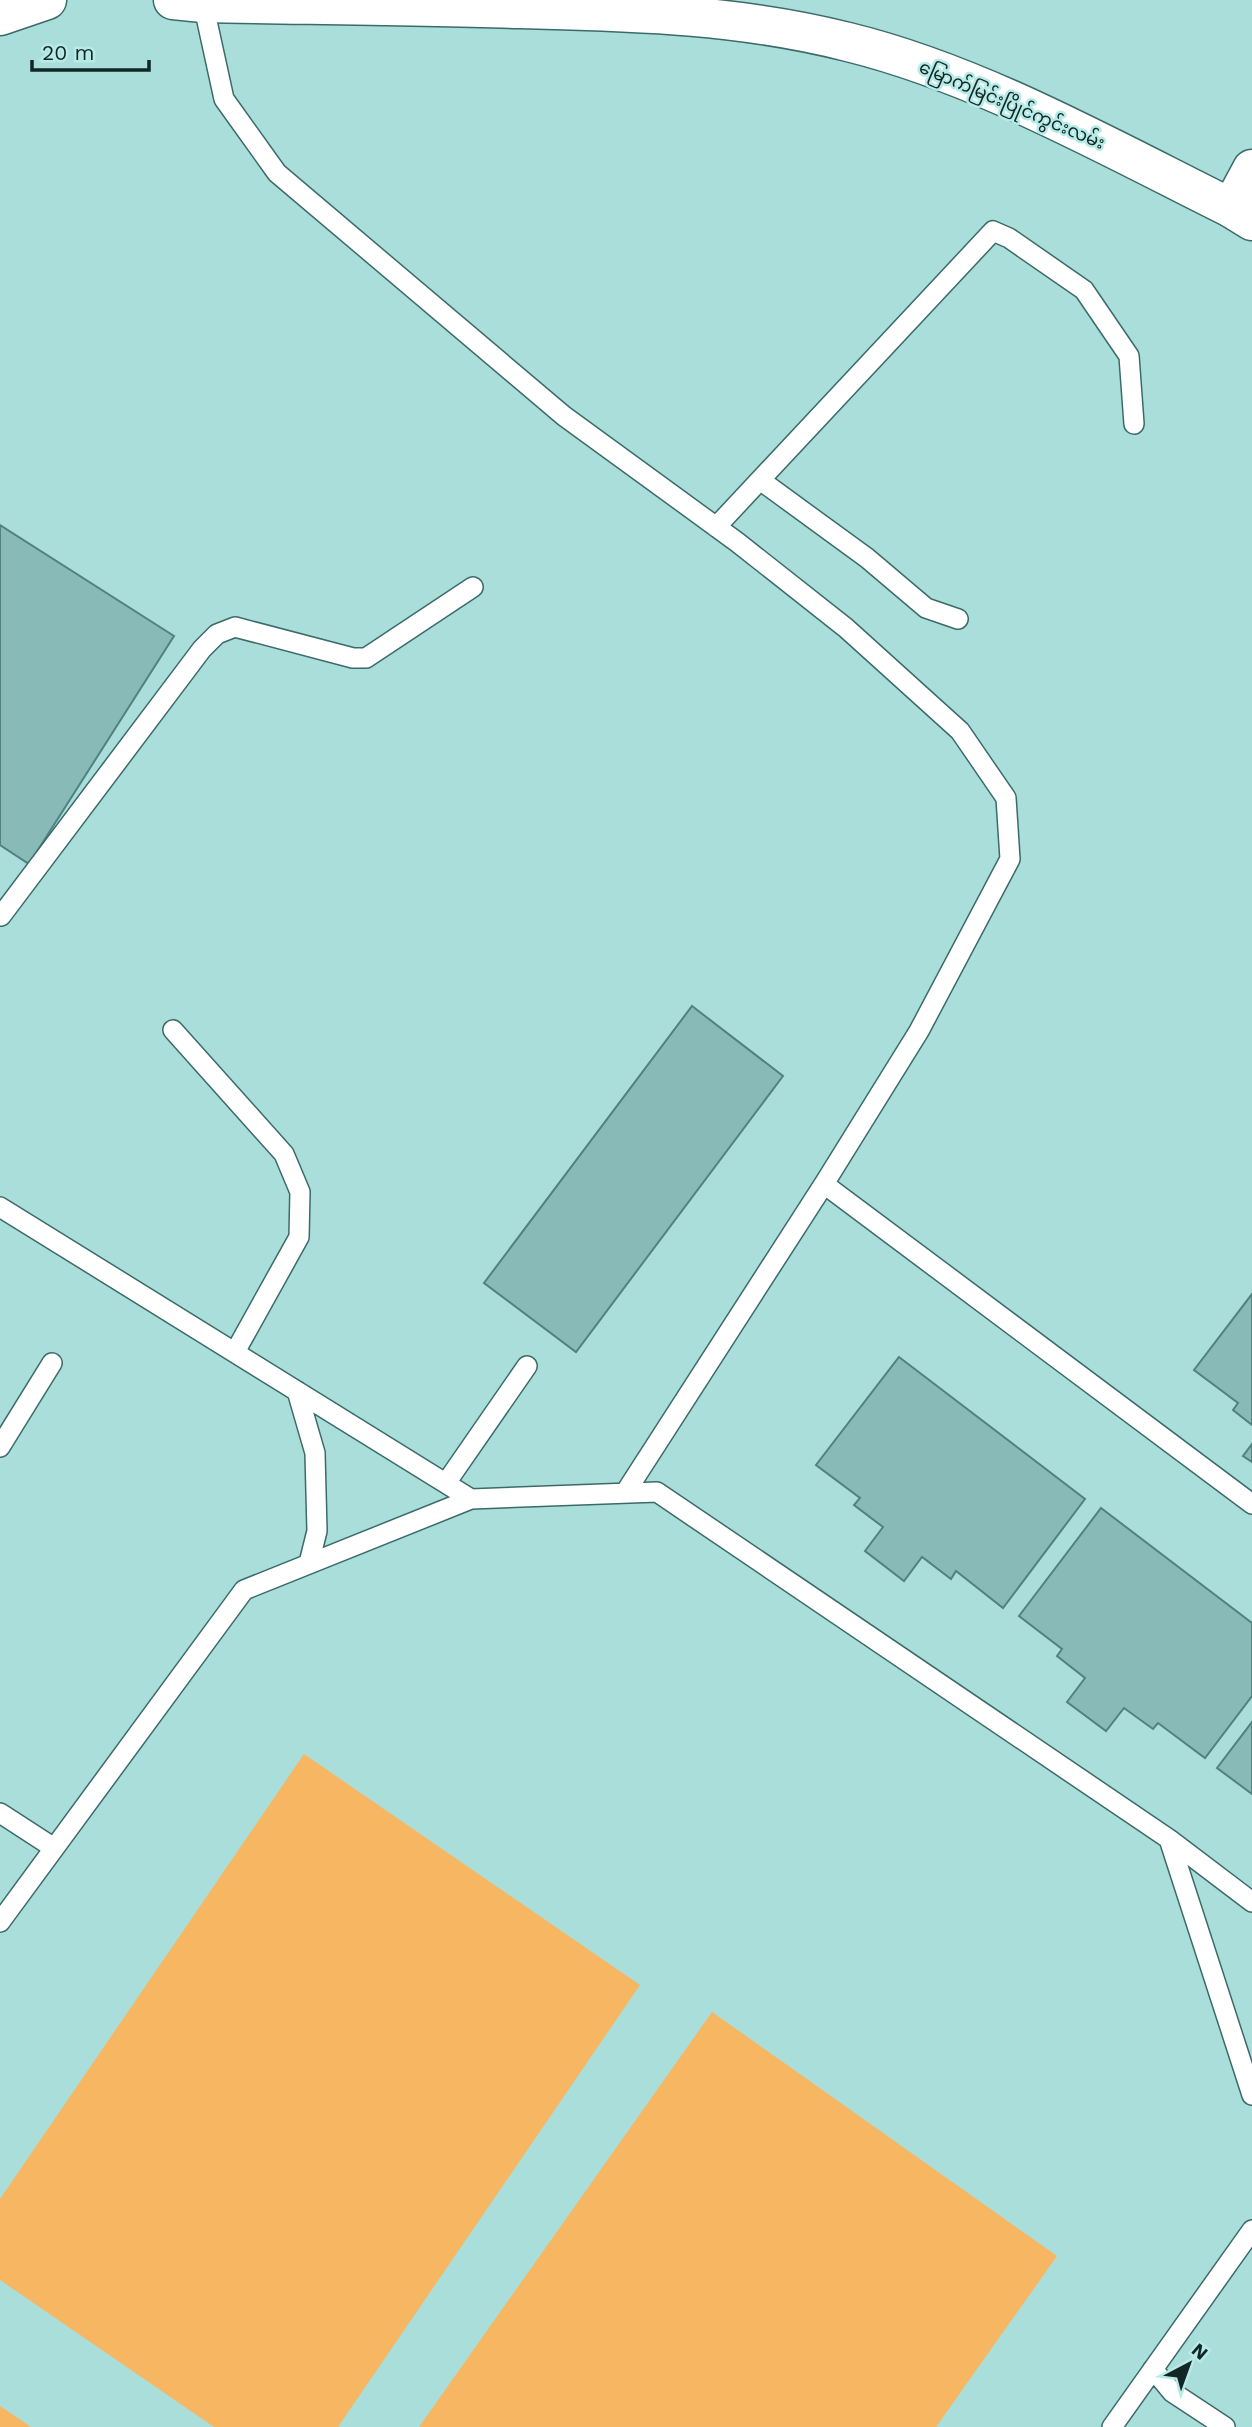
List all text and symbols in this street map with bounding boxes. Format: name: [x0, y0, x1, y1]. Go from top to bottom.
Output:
scale bar: [32, 28, 149, 72]
text: 20 m: [42, 40, 94, 65]
street label: မြောက်မြင်းပြိုင်ကွင်းလမ်း: [914, 53, 1109, 158]
north arrow: [1154, 2329, 1224, 2399]
text: N: [1187, 2338, 1213, 2365]

